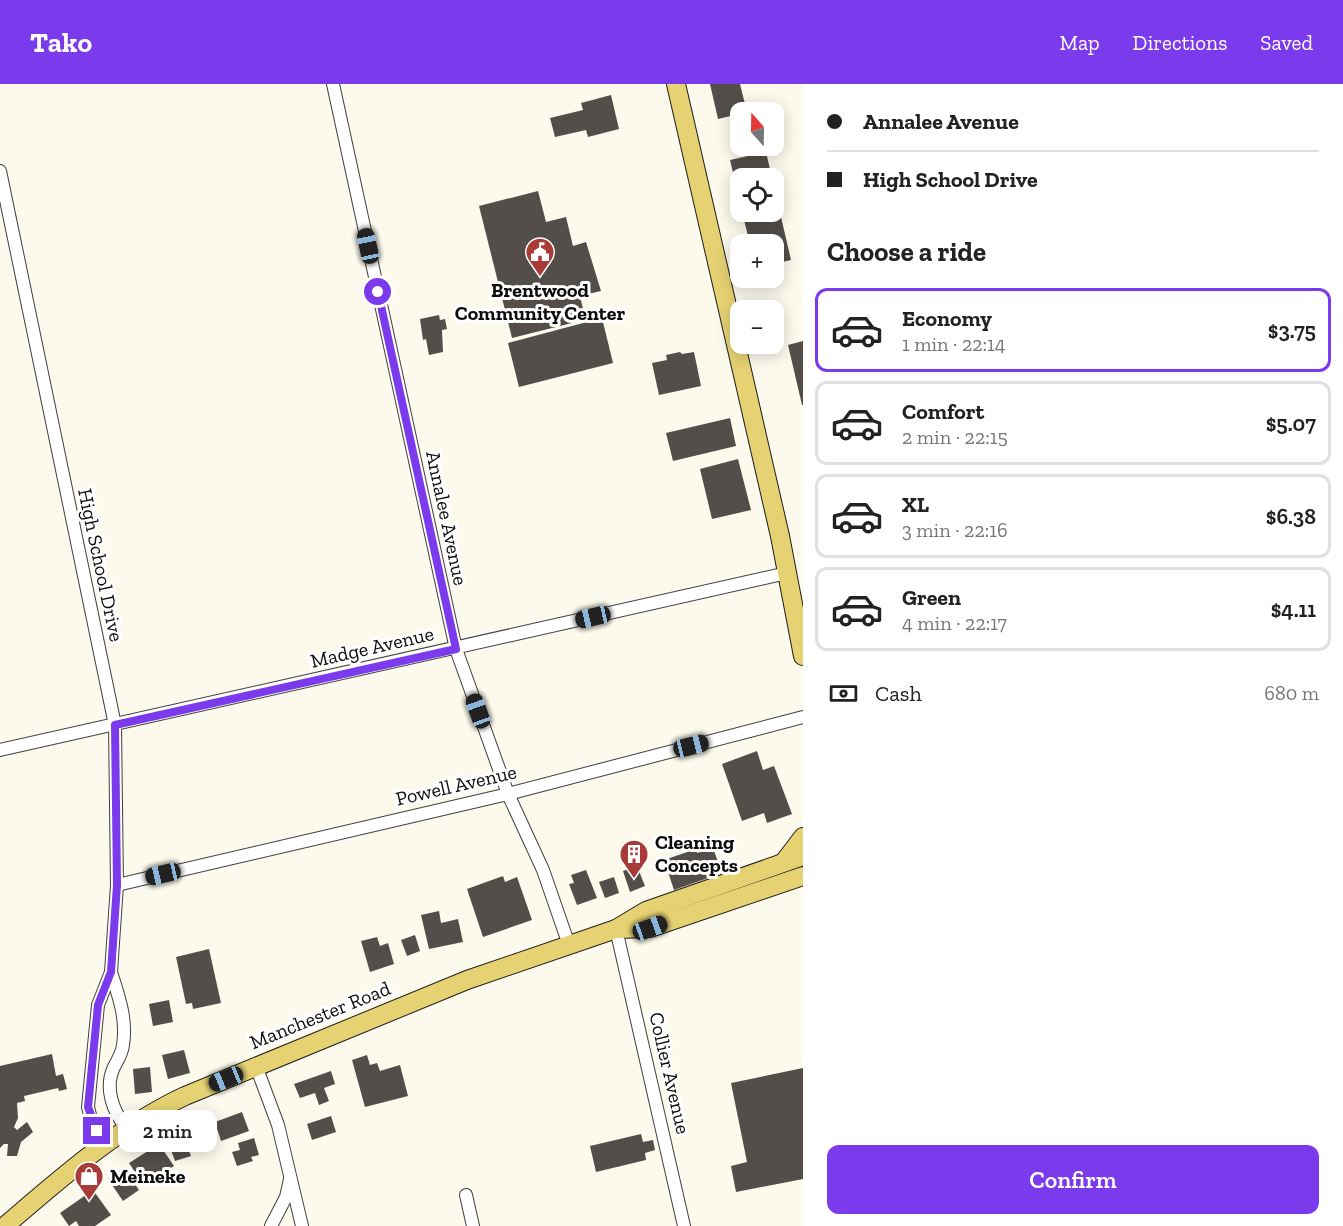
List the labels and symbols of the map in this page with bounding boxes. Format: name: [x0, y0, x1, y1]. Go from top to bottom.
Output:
north arrow: [730, 102, 784, 156]
car: [355, 227, 381, 265]
public building icon: Brentwood Community Center: [524, 236, 556, 278]
route start: [364, 278, 391, 305]
place label: Brentwood Community Center: [455, 278, 625, 325]
street label: Annalee Avenue: [421, 449, 473, 587]
street label: High School Drive: [73, 486, 129, 644]
car: [573, 604, 613, 630]
street label: Madge Avenue: [308, 621, 436, 673]
car: [463, 691, 493, 731]
car: [671, 733, 711, 759]
street label: Powell Avenue: [393, 759, 519, 811]
place label: Cleaning Concepts: [655, 830, 738, 877]
building icon: Cleaning Concepts: [618, 838, 650, 880]
car: [143, 861, 183, 887]
car: [630, 913, 670, 943]
street label: Manchester Road: [246, 976, 394, 1054]
street label: Collier Avenue: [644, 1010, 696, 1136]
car: [206, 1064, 246, 1094]
callout: 2 min: [118, 1110, 217, 1152]
route end: [83, 1117, 110, 1144]
shop icon: Meineke: [73, 1160, 105, 1202]
place label: Meineke: [110, 1164, 186, 1188]

